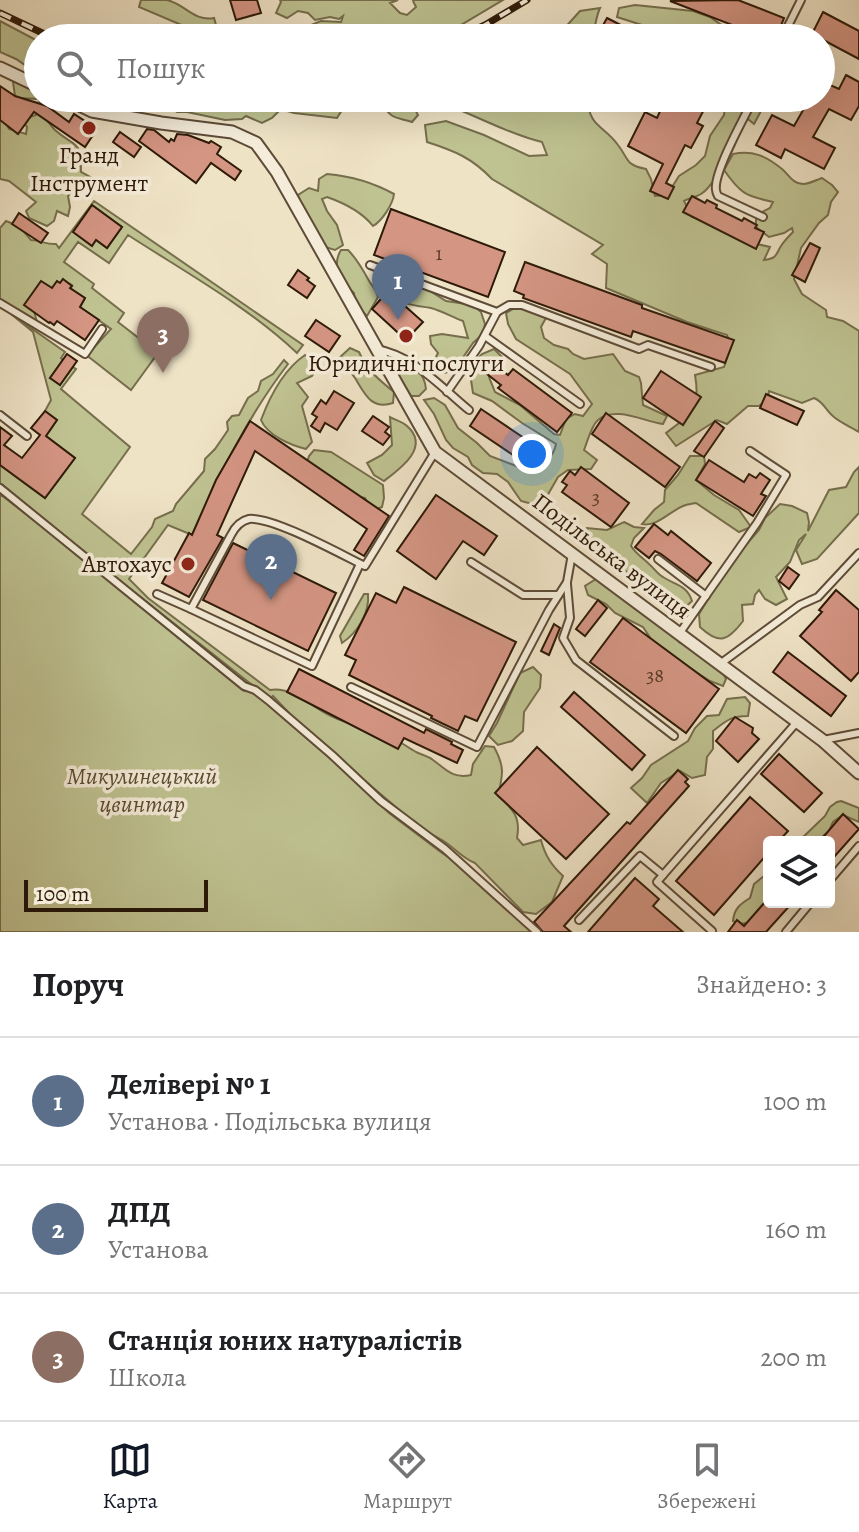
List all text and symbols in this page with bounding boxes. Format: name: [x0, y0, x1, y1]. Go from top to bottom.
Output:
search box: [24, 24, 835, 112]
icon: search: [52, 46, 96, 90]
text: Пошук: [116, 48, 206, 88]
marker: Гранд Інструмент: [80, 119, 98, 137]
place label: Гранд Інструмент: [30, 139, 148, 199]
house number: 1: [436, 240, 443, 267]
pin: 1: [372, 254, 424, 320]
pin: 3: [137, 307, 189, 373]
marker: Юридичні послуги: [397, 327, 415, 345]
place label: Юридичні послуги: [308, 347, 504, 379]
your location: [512, 434, 552, 474]
house number: 3: [592, 484, 600, 511]
street label: Подільська вулиця: [526, 486, 698, 626]
pin: 2: [245, 534, 297, 600]
place label: Автохаус: [81, 548, 172, 580]
marker: Автохаус: [179, 555, 197, 573]
house number: 38: [646, 662, 664, 689]
park label: Микулинецький цвинтар: [67, 760, 217, 820]
map controls: [763, 836, 835, 908]
button: layers: [763, 836, 835, 908]
scale bar: [24, 876, 208, 912]
text: 100 m: [36, 879, 90, 909]
text: Поруч: [32, 961, 124, 1008]
text: Знайдено: 3: [696, 967, 827, 1002]
text: Делівері № 1: [108, 1064, 270, 1104]
text: 1: [53, 1084, 63, 1119]
text: 100 m: [764, 1084, 827, 1119]
text: Установа · Подільська вулиця: [108, 1104, 431, 1139]
text: ДПД: [108, 1192, 171, 1232]
text: 2: [52, 1212, 64, 1247]
text: 160 m: [765, 1212, 827, 1247]
text: Установа: [108, 1232, 209, 1267]
text: Станція юних натуралістів: [108, 1320, 462, 1360]
text: 3: [52, 1340, 64, 1375]
text: 200 m: [760, 1340, 827, 1375]
text: Школа: [108, 1360, 186, 1395]
tab: Карта: [102, 1438, 158, 1516]
tab: Маршрут: [363, 1438, 452, 1516]
tab: Збережені: [657, 1438, 756, 1516]

